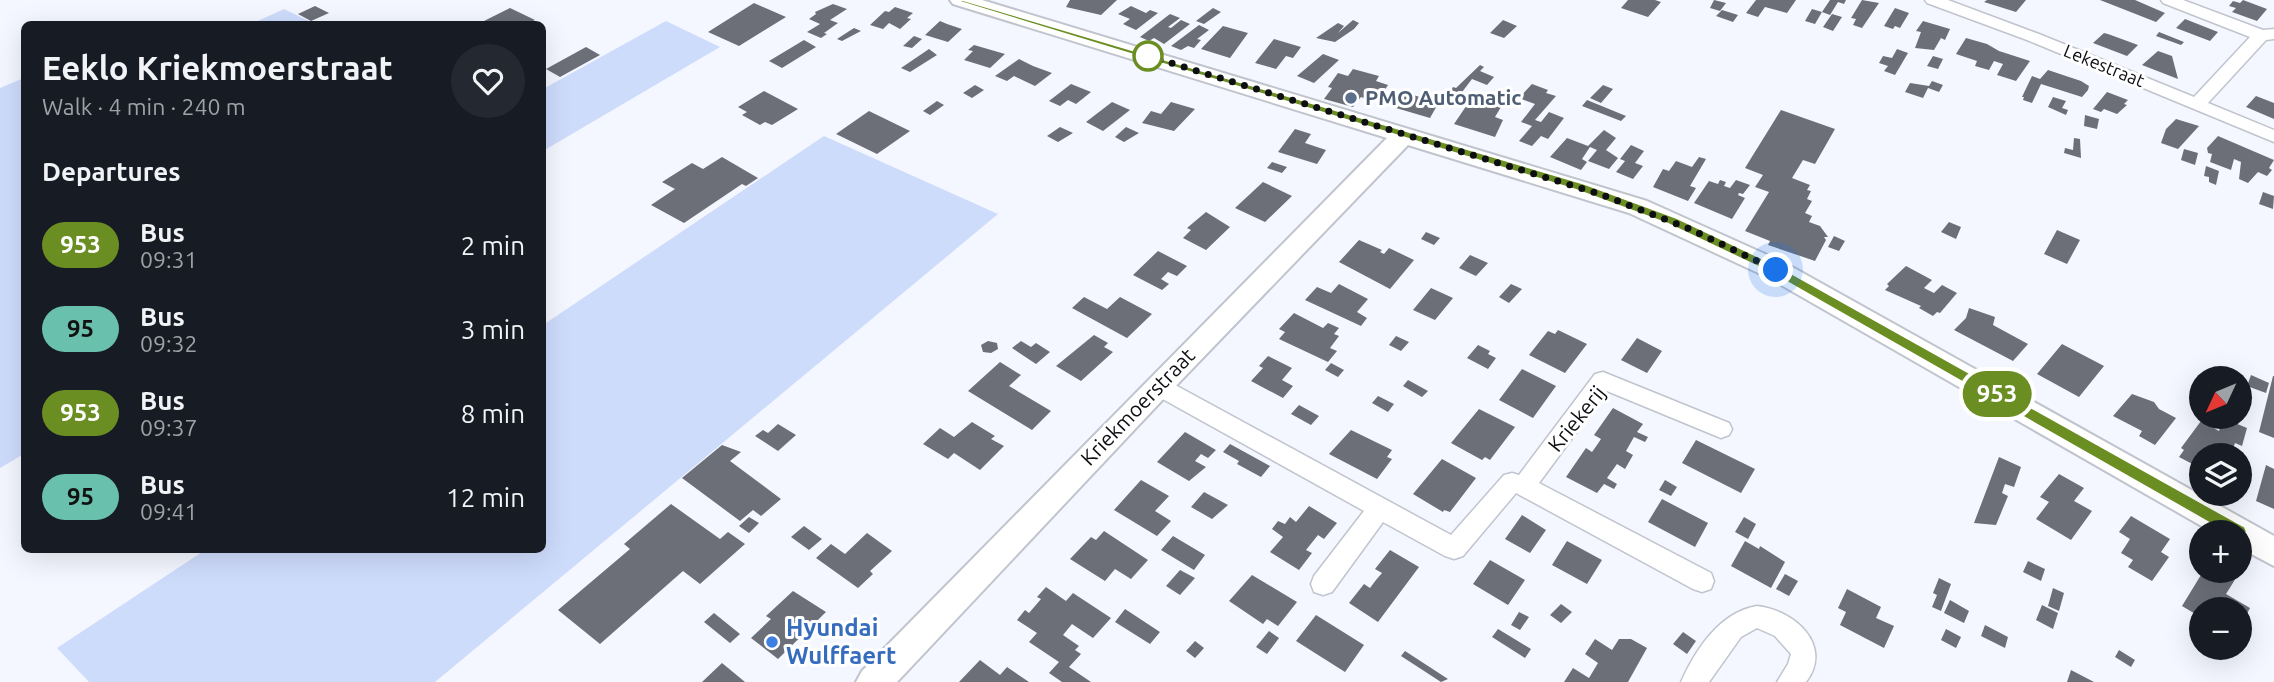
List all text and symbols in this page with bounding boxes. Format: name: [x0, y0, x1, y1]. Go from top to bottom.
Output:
street label: Lekestraat: [2061, 40, 2148, 90]
unlabelled marker: [1133, 41, 1163, 71]
button: heart: [451, 44, 525, 118]
text: Eeklo Kriekmoerstraat: [42, 49, 393, 86]
place label: PMO Automatic: [1365, 85, 1522, 109]
marker: PMO Automatic: [1343, 90, 1359, 106]
text: Walk · 4 min · 240 m: [42, 94, 246, 119]
text: Departures: [42, 157, 180, 186]
text: Bus: [140, 218, 185, 247]
text: 953: [60, 231, 101, 258]
text: 2 min: [461, 231, 525, 260]
text: 09:31: [140, 247, 198, 272]
your location: [1758, 252, 1793, 287]
text: Bus: [140, 302, 185, 331]
text: 95: [67, 315, 94, 342]
text: 3 min: [461, 315, 525, 344]
text: 09:32: [140, 331, 198, 356]
street label: Kriekmoerstraat: [1075, 343, 1199, 470]
north arrow: [2189, 366, 2252, 429]
map controls: [2189, 366, 2252, 660]
line badge: 953: [1957, 371, 2037, 417]
text: 953: [1977, 380, 2017, 407]
street label: Kriekerij: [1543, 381, 1610, 456]
text: Bus: [140, 386, 185, 415]
text: 953: [60, 399, 101, 426]
text: 8 min: [461, 399, 525, 428]
text: 09:37: [140, 415, 198, 440]
button: layers: [2189, 443, 2252, 506]
text: Bus: [140, 470, 185, 499]
text: 95: [67, 483, 94, 510]
text: 12 min: [446, 483, 525, 512]
text: 09:41: [140, 499, 198, 524]
button: +: [2189, 520, 2252, 583]
button: −: [2189, 597, 2252, 660]
place label: Hyundai Wulffaert: [786, 614, 896, 669]
marker: Hyundai Wulffaert: [764, 634, 780, 650]

